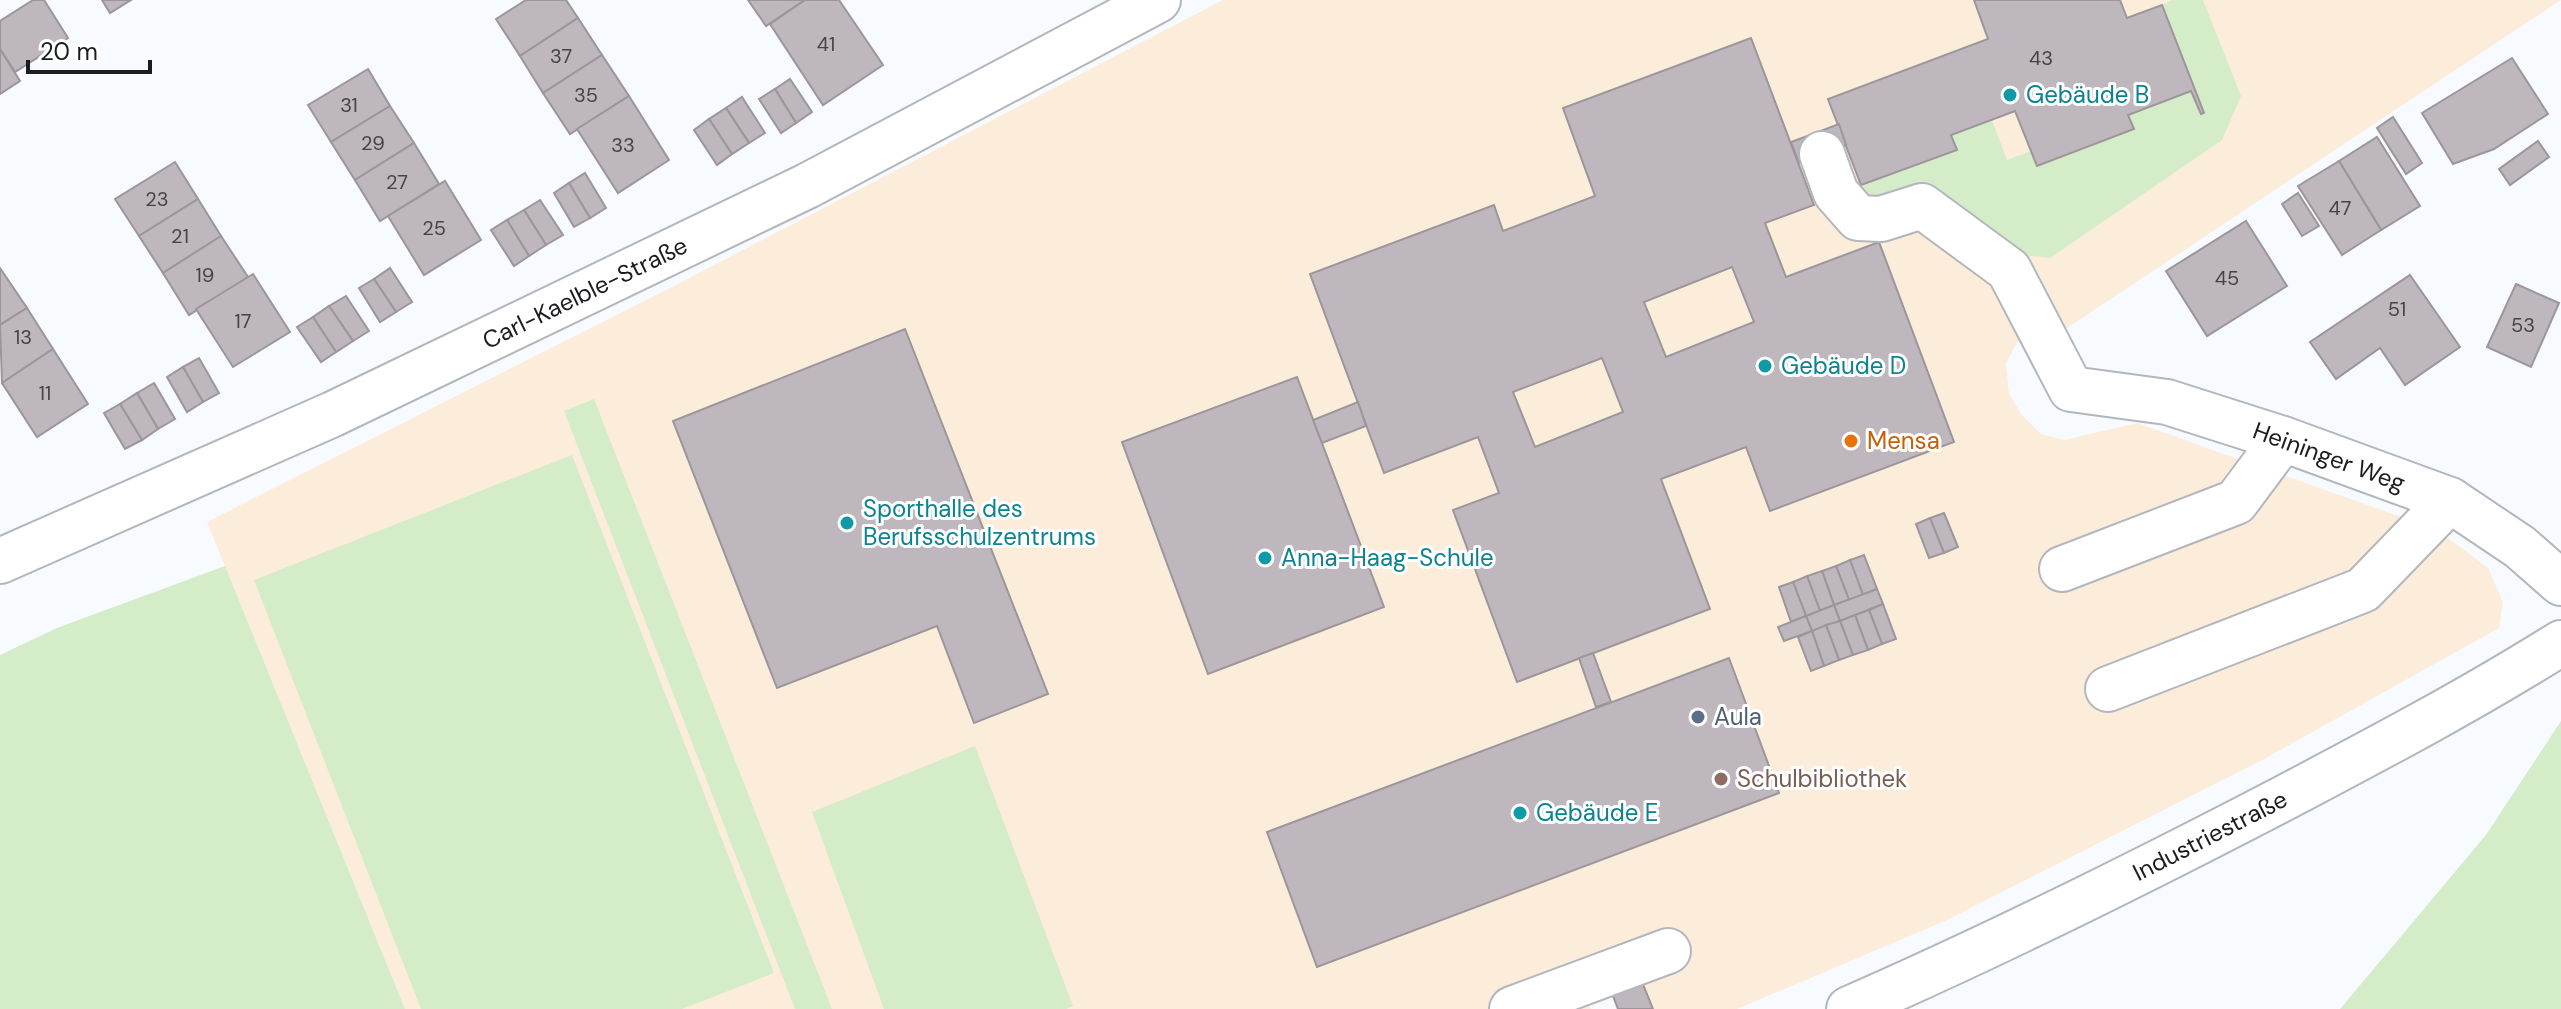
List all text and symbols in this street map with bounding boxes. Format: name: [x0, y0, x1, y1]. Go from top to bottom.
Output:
scale bar: [28, 24, 150, 74]
house number: 41: [817, 31, 835, 57]
text: 20 m: [40, 36, 98, 67]
house number: 37: [550, 43, 572, 69]
house number: 43: [2029, 45, 2053, 71]
place label: Gebäude B: [2026, 79, 2149, 110]
house number: 35: [574, 82, 598, 108]
marker: Gebäude B: [2001, 86, 2019, 104]
house number: 31: [340, 92, 358, 118]
house number: 29: [361, 130, 385, 156]
house number: 33: [611, 132, 635, 158]
house number: 27: [386, 169, 408, 195]
house number: 23: [145, 186, 169, 212]
house number: 47: [2329, 195, 2351, 221]
house number: 25: [422, 215, 446, 241]
house number: 21: [171, 223, 189, 249]
street label: Carl-Kaelble-Straße: [477, 229, 692, 356]
house number: 19: [196, 262, 214, 288]
house number: 45: [2215, 265, 2239, 291]
house number: 51: [2388, 296, 2406, 322]
house number: 17: [235, 308, 251, 334]
house number: 53: [2511, 312, 2535, 338]
house number: 13: [14, 324, 32, 350]
place label: Gebäude D: [1781, 350, 1906, 381]
marker: Gebäude D: [1756, 357, 1774, 375]
house number: 11: [39, 380, 51, 406]
street label: Heininger Weg: [2249, 415, 2410, 498]
place label: Mensa: [1867, 425, 1940, 456]
marker: Mensa: [1842, 432, 1860, 450]
place label: Sporthalle des Berufsschulzentrums: [863, 493, 1096, 552]
marker: Sporthalle des Berufsschulzentrums: [838, 514, 856, 532]
place label: Anna-Haag-Schule: [1281, 542, 1494, 573]
marker: Anna-Haag-Schule: [1256, 549, 1274, 567]
place label: Aula: [1714, 701, 1762, 732]
marker: Aula: [1689, 708, 1707, 726]
place label: Schulbibliothek: [1737, 763, 1907, 794]
marker: Schulbibliothek: [1712, 770, 1730, 788]
street label: Industriestraße: [2127, 783, 2292, 888]
place label: Gebäude E: [1536, 797, 1658, 828]
marker: Gebäude E: [1511, 804, 1529, 822]

